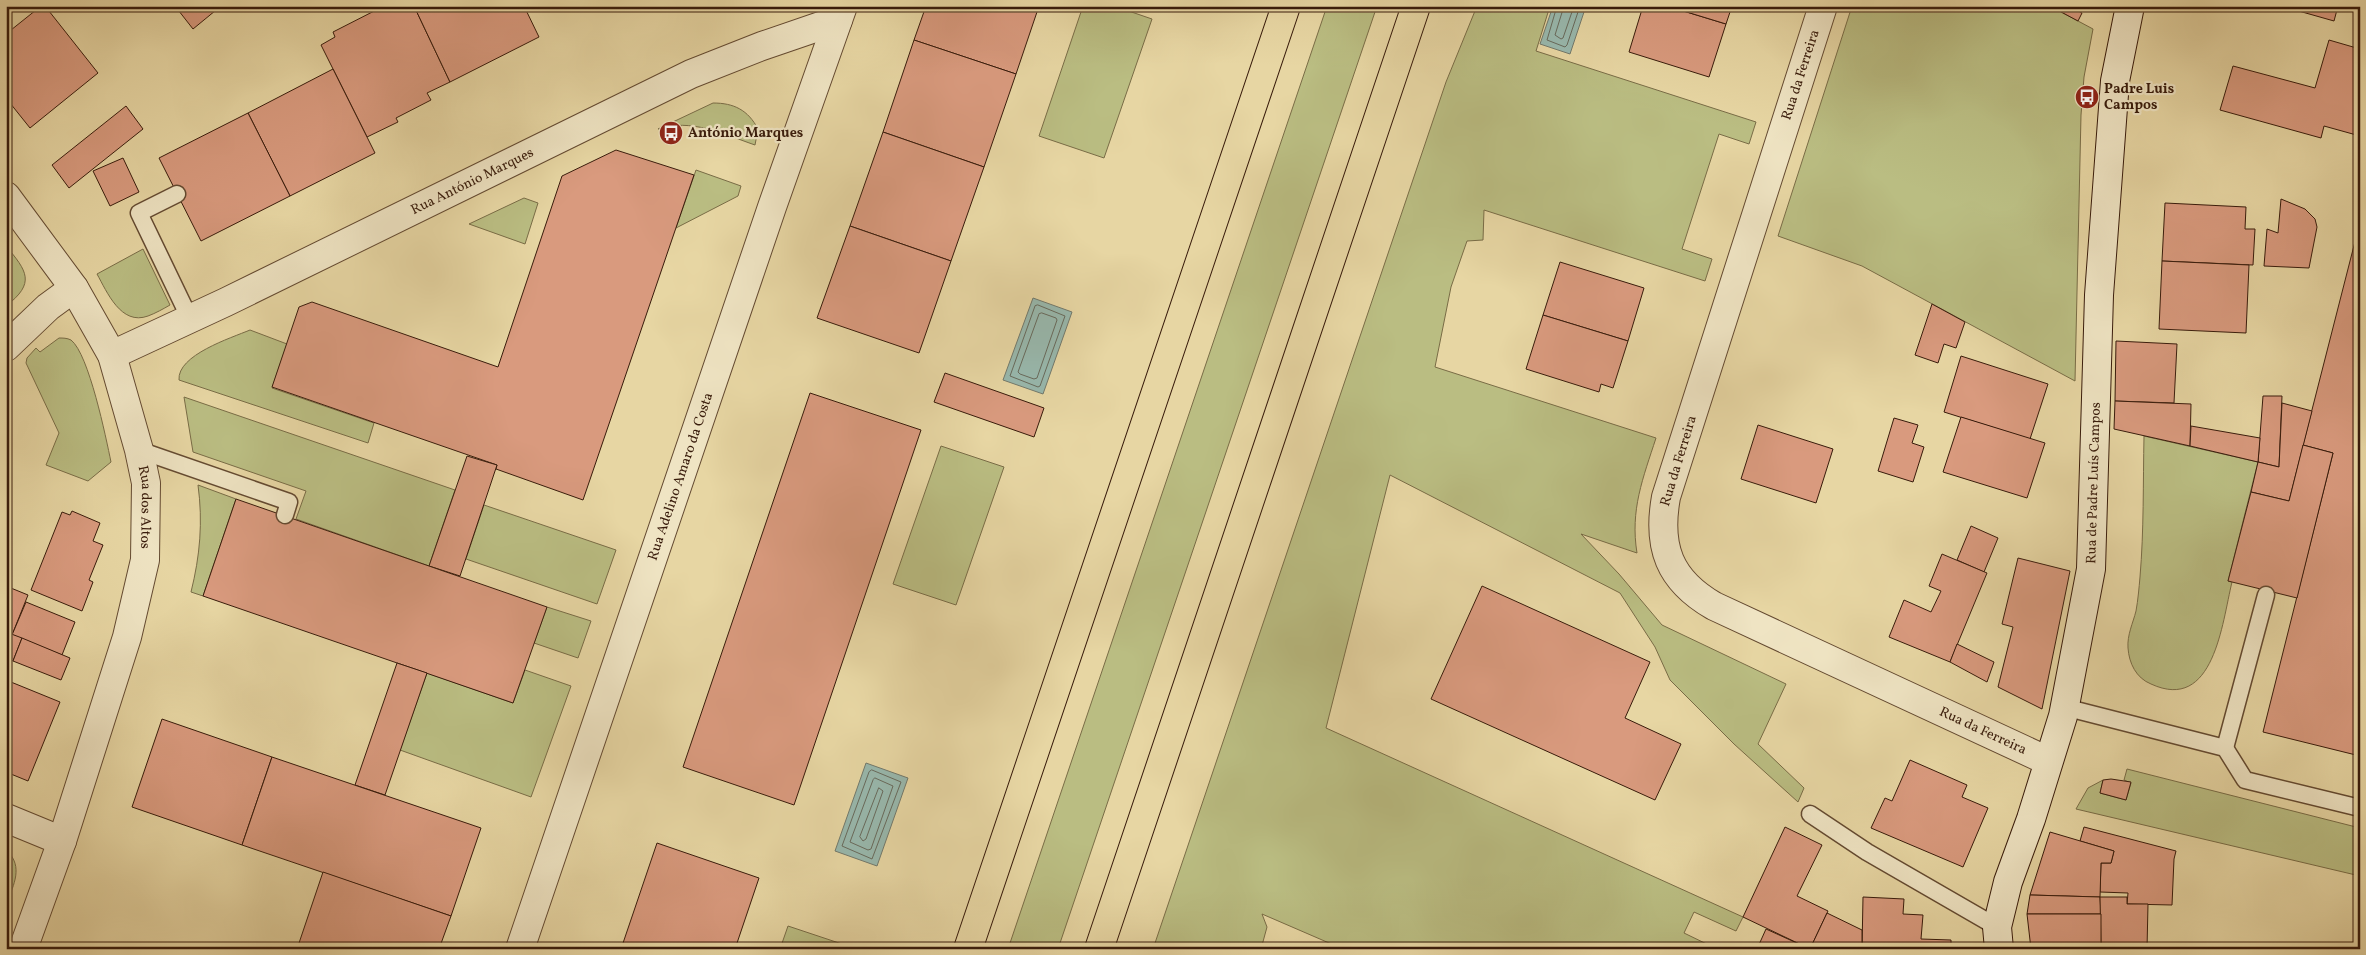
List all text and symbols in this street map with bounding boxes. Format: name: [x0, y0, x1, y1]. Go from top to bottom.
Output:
street label: Rua da Ferreira: [1777, 27, 1825, 123]
place label: Padre Luis Campos: [2104, 80, 2174, 115]
bus stop icon: Padre Luis Campos: [2074, 84, 2100, 110]
bus stop icon: António Marques: [658, 120, 684, 146]
place label: António Marques: [688, 124, 803, 143]
street label: Rua António Marques: [408, 143, 537, 219]
street label: Rua Adelino Amaro da Costa: [643, 390, 718, 563]
street label: Rua de Padre Luís Campos: [2082, 402, 2105, 564]
street label: Rua da Ferreira: [1656, 413, 1702, 509]
street label: Rua dos Altos: [133, 464, 156, 549]
street label: Rua da Ferreira: [1936, 702, 2030, 759]

